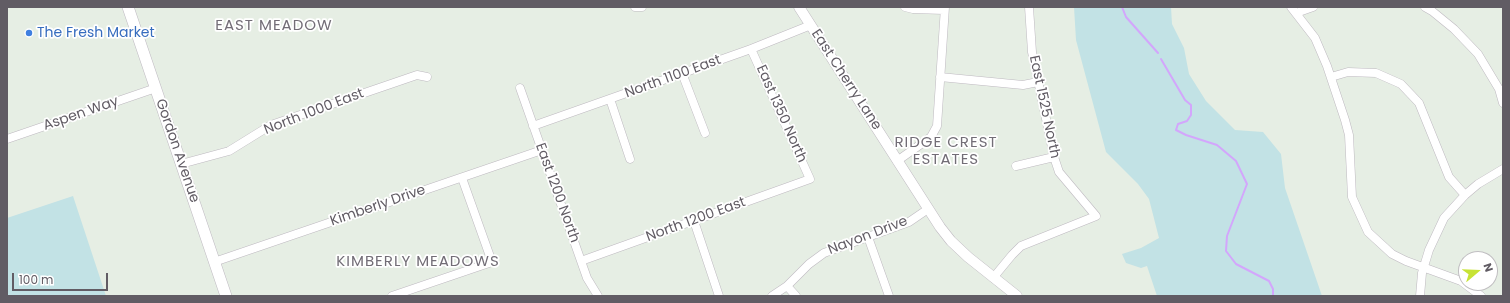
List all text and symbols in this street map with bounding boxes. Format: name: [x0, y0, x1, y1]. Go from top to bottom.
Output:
district label: EAST MEADOW: [215, 17, 333, 35]
place label: The Fresh Market: [37, 25, 155, 41]
street label: East Cherry Lane: [807, 27, 885, 133]
marker: The Fresh Market: [24, 28, 34, 38]
street label: North 1100 East: [623, 52, 723, 102]
street label: East 1525 North: [1025, 54, 1063, 160]
street label: East 1350 North: [752, 63, 810, 165]
street label: North 1000 East: [262, 85, 366, 139]
street label: Aspen Way: [41, 93, 121, 135]
street label: Gordon Avenue: [151, 97, 203, 205]
district label: RIDGE CREST ESTATES: [894, 134, 998, 169]
street label: East 1200 North: [531, 141, 583, 245]
street label: Kimberly Drive: [328, 182, 428, 230]
street label: North 1200 East: [644, 194, 748, 246]
street label: Nayon Drive: [826, 213, 910, 259]
north arrow: [1458, 251, 1498, 291]
district label: KIMBERLY MEADOWS: [336, 253, 500, 271]
text: N: [1479, 261, 1497, 274]
scale bar: [14, 265, 110, 291]
text: 100 m: [19, 271, 53, 288]

